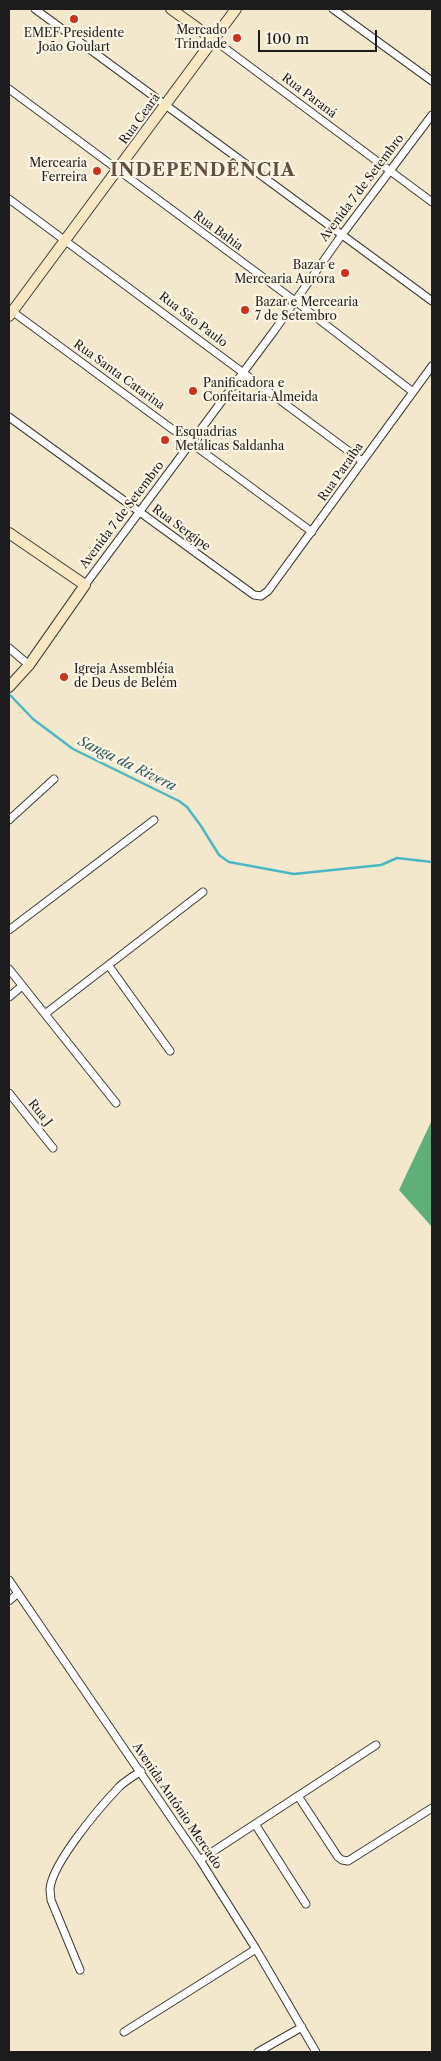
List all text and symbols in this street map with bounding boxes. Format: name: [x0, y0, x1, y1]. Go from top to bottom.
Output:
marker: EMEF Presidente João Goulart: [68, 13, 80, 25]
scale bar: [261, 20, 380, 52]
place label: Mercado Trindade: [175, 24, 227, 52]
place label: EMEF Presidente João Goulart: [24, 27, 124, 55]
text: 100 m: [266, 29, 309, 48]
marker: Mercado Trindade: [231, 32, 243, 44]
street label: Rua Paraná: [279, 71, 339, 121]
street label: Rua Ceará: [117, 91, 163, 147]
street label: Avenida 7 de Setembro: [317, 131, 407, 245]
place label: Mercearia Ferreira: [29, 157, 87, 185]
district label: INDEPENDÊNCIA: [109, 160, 297, 182]
marker: Mercearia Ferreira: [91, 165, 103, 177]
street label: Rua Bahia: [190, 208, 246, 254]
place label: Bazar e Mercearia Aurora: [234, 259, 335, 287]
marker: Bazar e Mercearia Aurora: [339, 267, 351, 279]
street label: Rua São Paulo: [156, 290, 230, 350]
place label: Bazar e Mercearia 7 de Setembro: [255, 296, 358, 324]
marker: Bazar e Mercearia 7 de Setembro: [239, 304, 251, 316]
street label: Rua Santa Catarina: [71, 337, 167, 413]
place label: Panificadora e Confeitaria Almeida: [203, 377, 318, 405]
marker: Panificadora e Confeitaria Almeida: [187, 385, 199, 397]
place label: Esquadrias Metálicas Saldanha: [175, 426, 284, 454]
marker: Esquadrias Metálicas Saldanha: [159, 434, 171, 446]
street label: Rua Paraíba: [316, 440, 366, 504]
street label: Avenida 7 de Setembro: [77, 458, 167, 572]
street label: Rua Sergipe: [149, 502, 213, 554]
place label: Igreja Assembléia de Deus de Belém: [74, 663, 177, 691]
marker: Igreja Assembléia de Deus de Belém: [58, 671, 70, 683]
water label: Sanga da Rivera: [75, 733, 179, 795]
street label: Rua J: [25, 1097, 55, 1129]
street label: Avenida Antônio Mercado: [129, 1740, 225, 1872]

